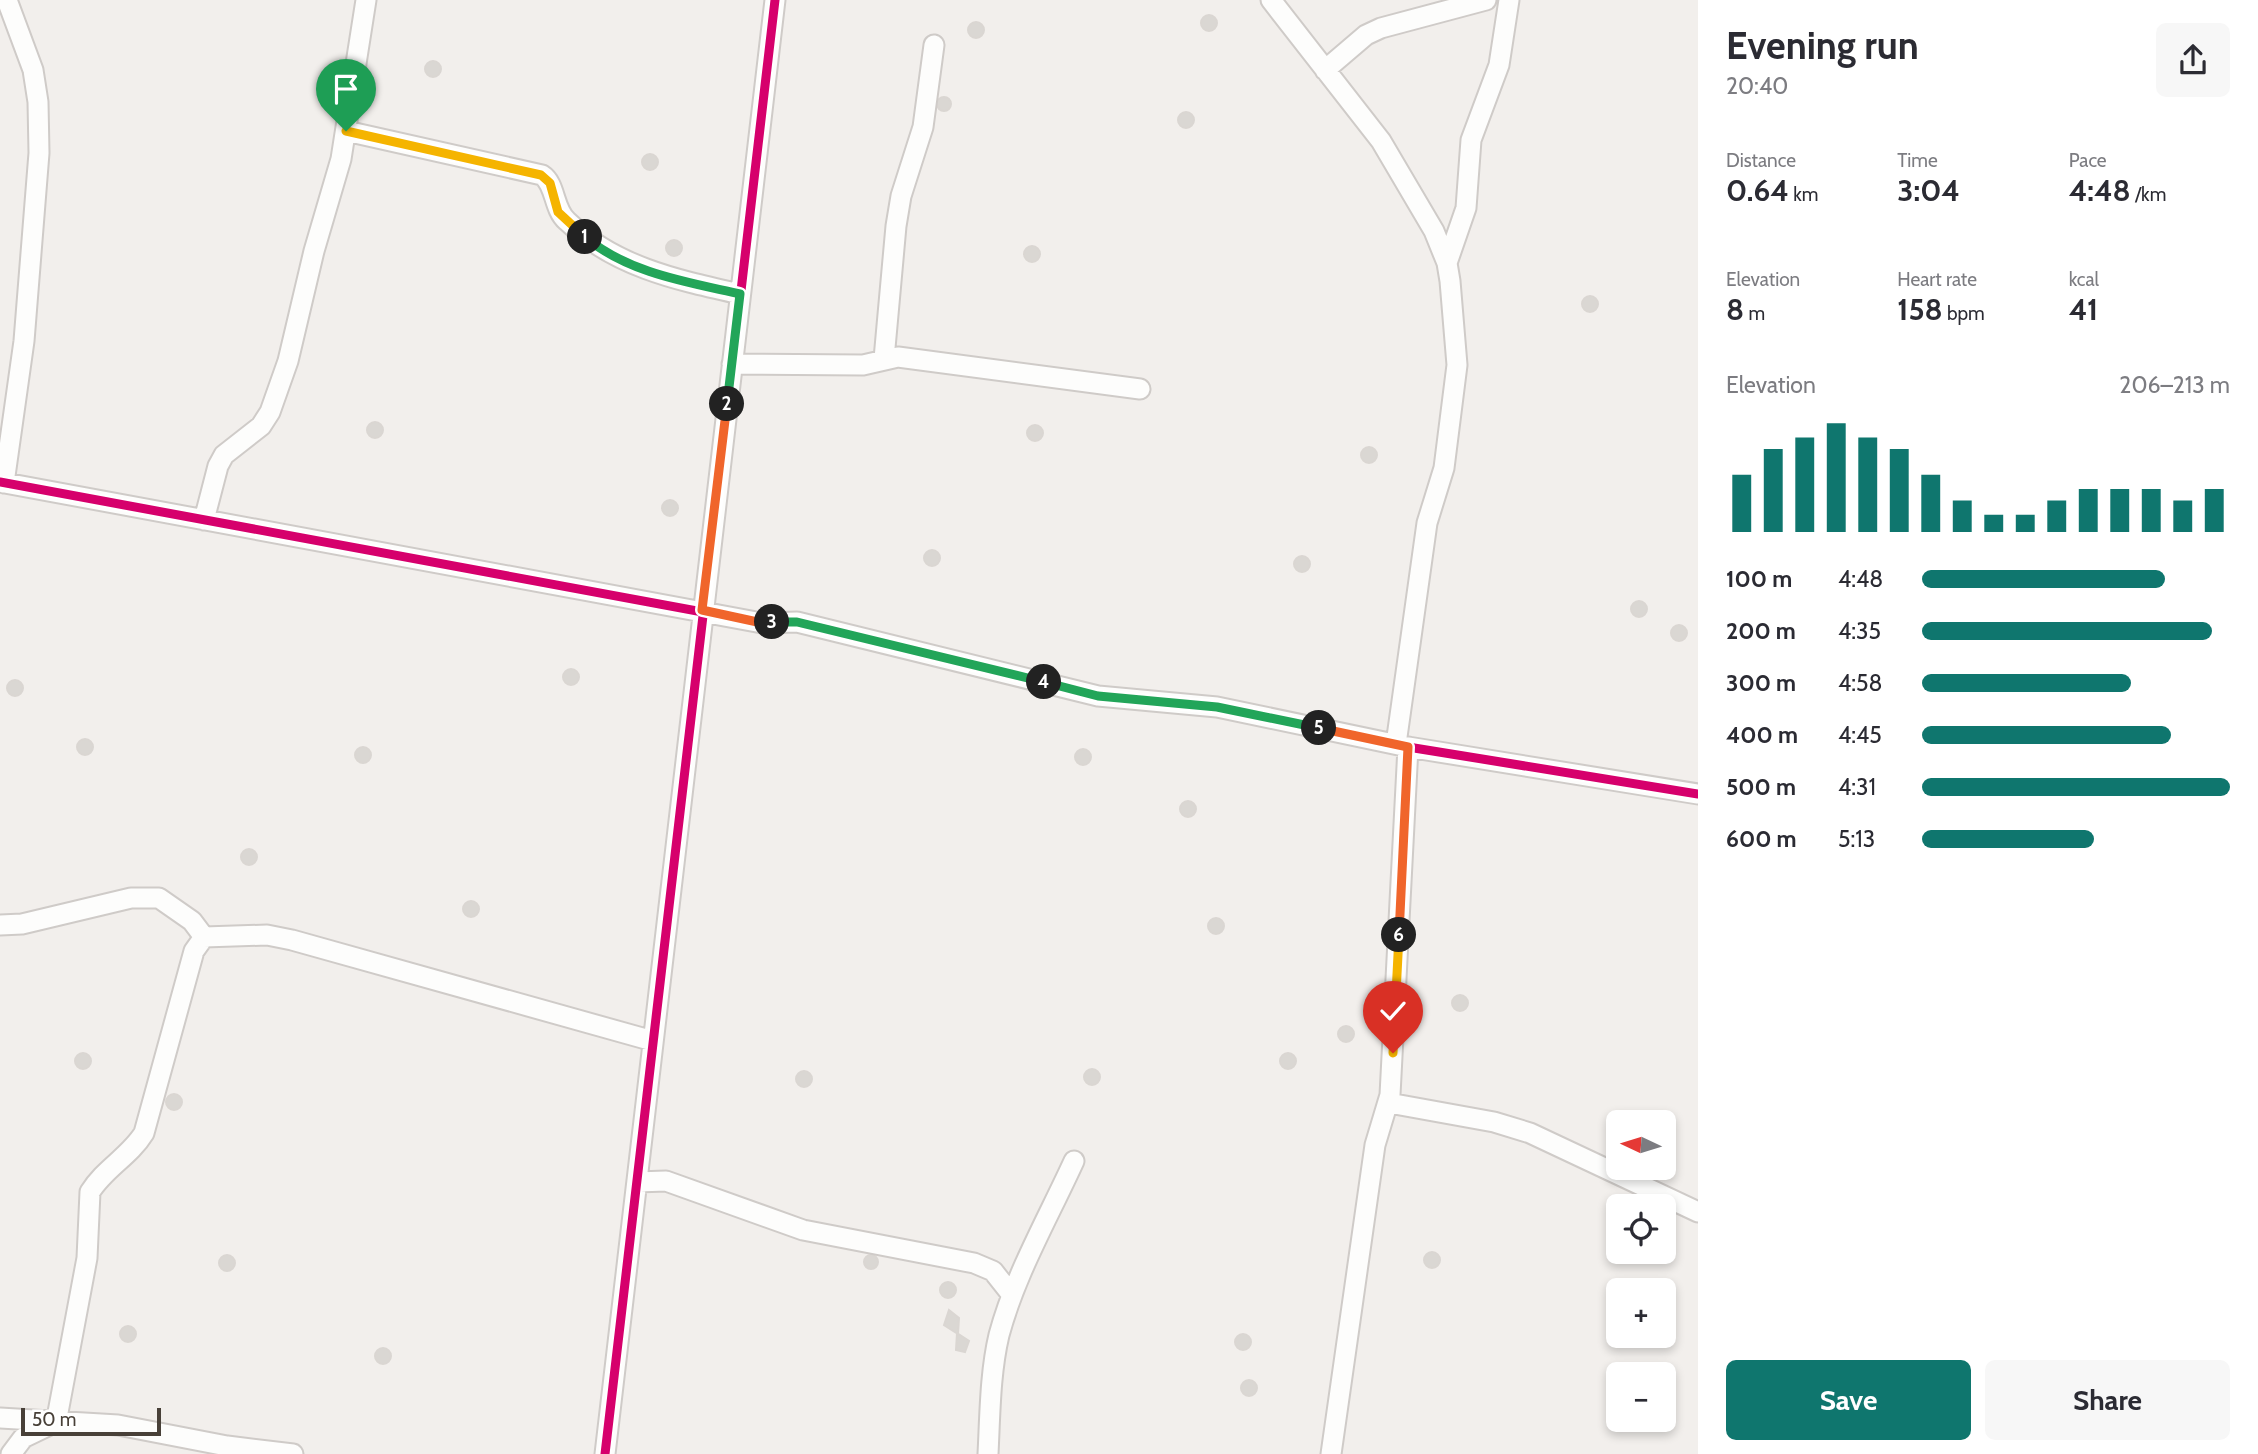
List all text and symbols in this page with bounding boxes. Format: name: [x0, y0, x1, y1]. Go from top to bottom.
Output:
text: Evening run: [1726, 22, 1919, 69]
button: share: [2156, 23, 2230, 97]
pin: [316, 59, 376, 131]
icon: arrive: [327, 70, 365, 108]
text: 20:40: [1726, 72, 1788, 100]
text: Distance: [1726, 149, 1796, 172]
text: Time: [1897, 149, 1938, 172]
text: Pace: [2069, 149, 2107, 172]
text: 0.64: [1726, 172, 1789, 209]
text: 3:04: [1897, 172, 1960, 209]
text: 4:48: [2069, 172, 2131, 209]
text: km: [1789, 183, 1818, 206]
text: /km: [2131, 183, 2166, 206]
pin: 1: [568, 219, 602, 254]
text: 1: [581, 225, 588, 248]
text: Elevation: [1726, 268, 1800, 291]
text: Heart rate: [1897, 268, 1977, 291]
text: kcal: [2069, 268, 2099, 291]
text: 8: [1726, 291, 1744, 328]
text: 158: [1897, 291, 1943, 328]
text: 41: [2069, 291, 2098, 328]
text: m: [1744, 302, 1765, 325]
text: bpm: [1943, 302, 1985, 325]
text: Elevation: [1726, 371, 1816, 399]
text: 206–213 m: [2119, 371, 2230, 399]
pin: 2: [710, 386, 744, 422]
text: 2: [721, 392, 732, 415]
text: 100 m: [1726, 565, 1792, 593]
text: 4:48: [1838, 565, 1883, 593]
pin: 3: [754, 604, 790, 640]
text: 3: [766, 610, 777, 633]
text: 200 m: [1726, 617, 1796, 645]
text: 4:35: [1838, 617, 1881, 645]
pin: 4: [1026, 664, 1062, 700]
text: 300 m: [1726, 669, 1796, 697]
text: 4:58: [1838, 669, 1882, 697]
text: 4: [1038, 670, 1049, 693]
pin: 5: [1302, 710, 1336, 746]
text: 5: [1313, 716, 1324, 739]
text: 400 m: [1726, 721, 1798, 749]
text: 4:45: [1838, 721, 1882, 749]
text: 500 m: [1726, 773, 1796, 801]
text: 4:31: [1838, 773, 1876, 801]
text: 600 m: [1726, 825, 1797, 853]
text: 5:13: [1838, 825, 1875, 853]
pin: 6: [1382, 918, 1416, 953]
text: 6: [1393, 923, 1404, 946]
pin: [1363, 981, 1423, 1053]
icon: check: [1374, 992, 1412, 1030]
north arrow: [1606, 1110, 1676, 1180]
map controls: [1606, 1110, 1676, 1432]
button: locate: [1606, 1194, 1676, 1264]
button: +: [1606, 1278, 1676, 1348]
button: Save: [1726, 1360, 1971, 1440]
button: Share: [1985, 1360, 2230, 1440]
button: −: [1606, 1362, 1676, 1432]
scale bar: [21, 1405, 161, 1437]
text: 50 m: [32, 1408, 76, 1431]

